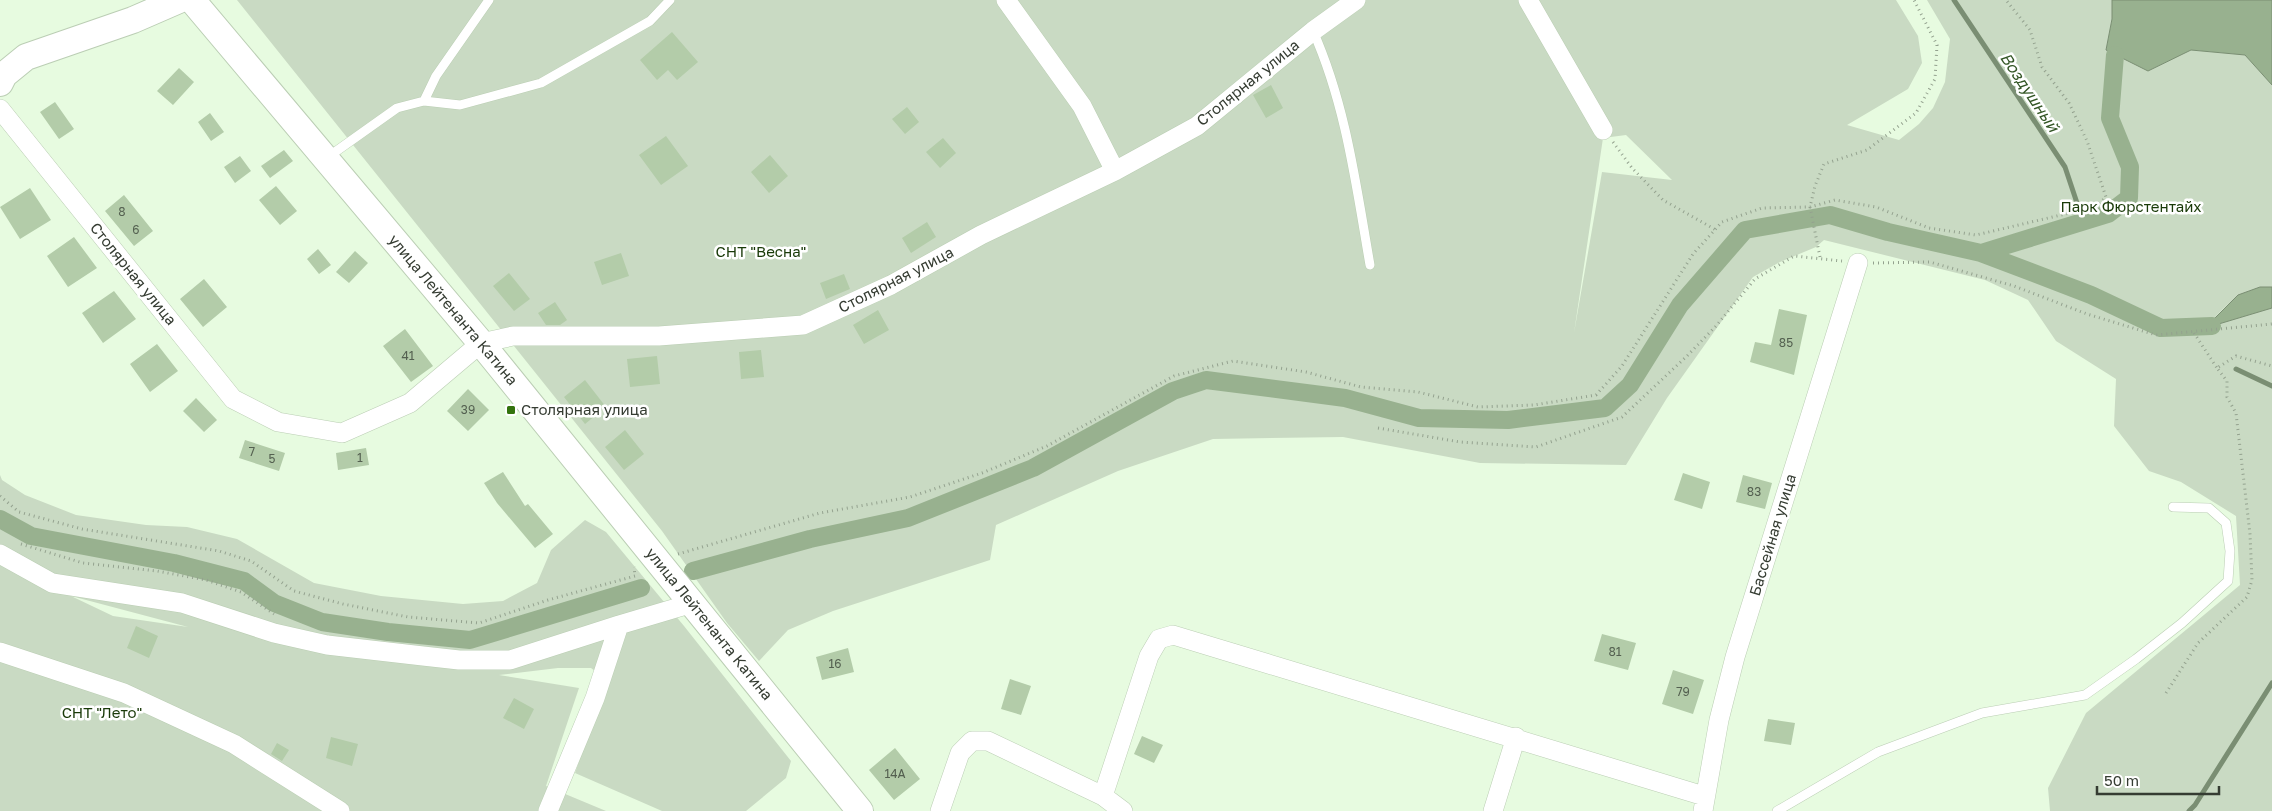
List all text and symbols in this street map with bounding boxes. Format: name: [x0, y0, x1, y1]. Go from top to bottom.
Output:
street label: Столярная улица: [1192, 35, 1302, 129]
water label: Воздушный: [1996, 49, 2065, 136]
park label: Парк Фюрстентайх: [2060, 197, 2202, 215]
house number: 8: [118, 204, 126, 219]
street label: Столярная улица: [87, 218, 181, 328]
house number: 6: [132, 222, 140, 237]
street label: улица Лейтенанта Катина: [385, 230, 522, 388]
park label: СНТ "Весна": [716, 242, 806, 260]
street label: Столярная улица: [835, 242, 956, 316]
house number: 85: [1779, 335, 1793, 350]
house number: 41: [401, 348, 415, 363]
place label: Столярная улица: [521, 400, 648, 418]
house number: 39: [461, 402, 475, 417]
marker: Столярная улица: [505, 404, 517, 416]
house number: 7: [249, 444, 255, 459]
house number: 1: [357, 450, 363, 465]
house number: 5: [269, 451, 276, 466]
street label: Бассейная улица: [1745, 472, 1799, 598]
house number: 83: [1747, 484, 1761, 499]
street label: улица Лейтенанта Катина: [643, 543, 777, 703]
house number: 81: [1608, 644, 1622, 659]
house number: 16: [828, 656, 842, 671]
house number: 79: [1676, 684, 1690, 699]
park label: СНТ "Лето": [62, 703, 142, 721]
scale bar: [2097, 764, 2220, 796]
house number: 14А: [884, 766, 906, 781]
text: 50 m: [2104, 771, 2139, 789]

